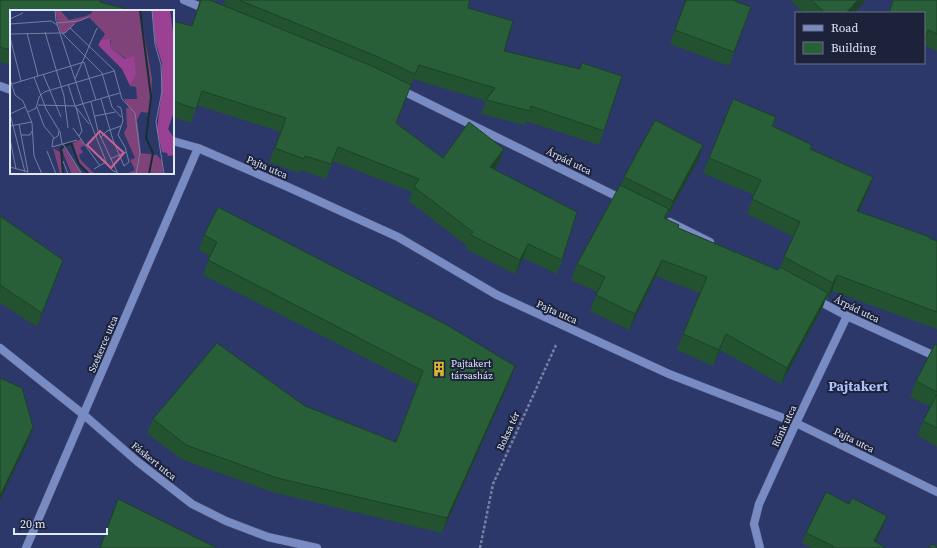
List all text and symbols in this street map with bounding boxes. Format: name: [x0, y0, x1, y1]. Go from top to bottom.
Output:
inset map: [10, 10, 174, 174]
legend: [795, 12, 925, 64]
text: Road: [831, 20, 858, 36]
text: Building: [831, 40, 876, 56]
street label: Árpád utca: [544, 144, 595, 178]
street label: Pajta utca: [244, 153, 290, 182]
street label: Árpád utca: [832, 292, 883, 326]
street label: Pajta utca: [534, 297, 580, 327]
street label: Szekerce utca: [85, 313, 121, 374]
place label: Pajtakert társasház: [451, 357, 493, 382]
building icon: Pajtakert társasház: [430, 360, 448, 378]
district label: Pajtakert: [828, 376, 889, 396]
street label: Rönk utca: [769, 402, 800, 449]
street label: Boksa tér: [494, 409, 523, 453]
street label: Pajta utca: [832, 425, 877, 456]
street label: Fáskert utca: [129, 439, 180, 484]
scale bar: [14, 510, 107, 536]
text: 20 m: [20, 516, 46, 532]

